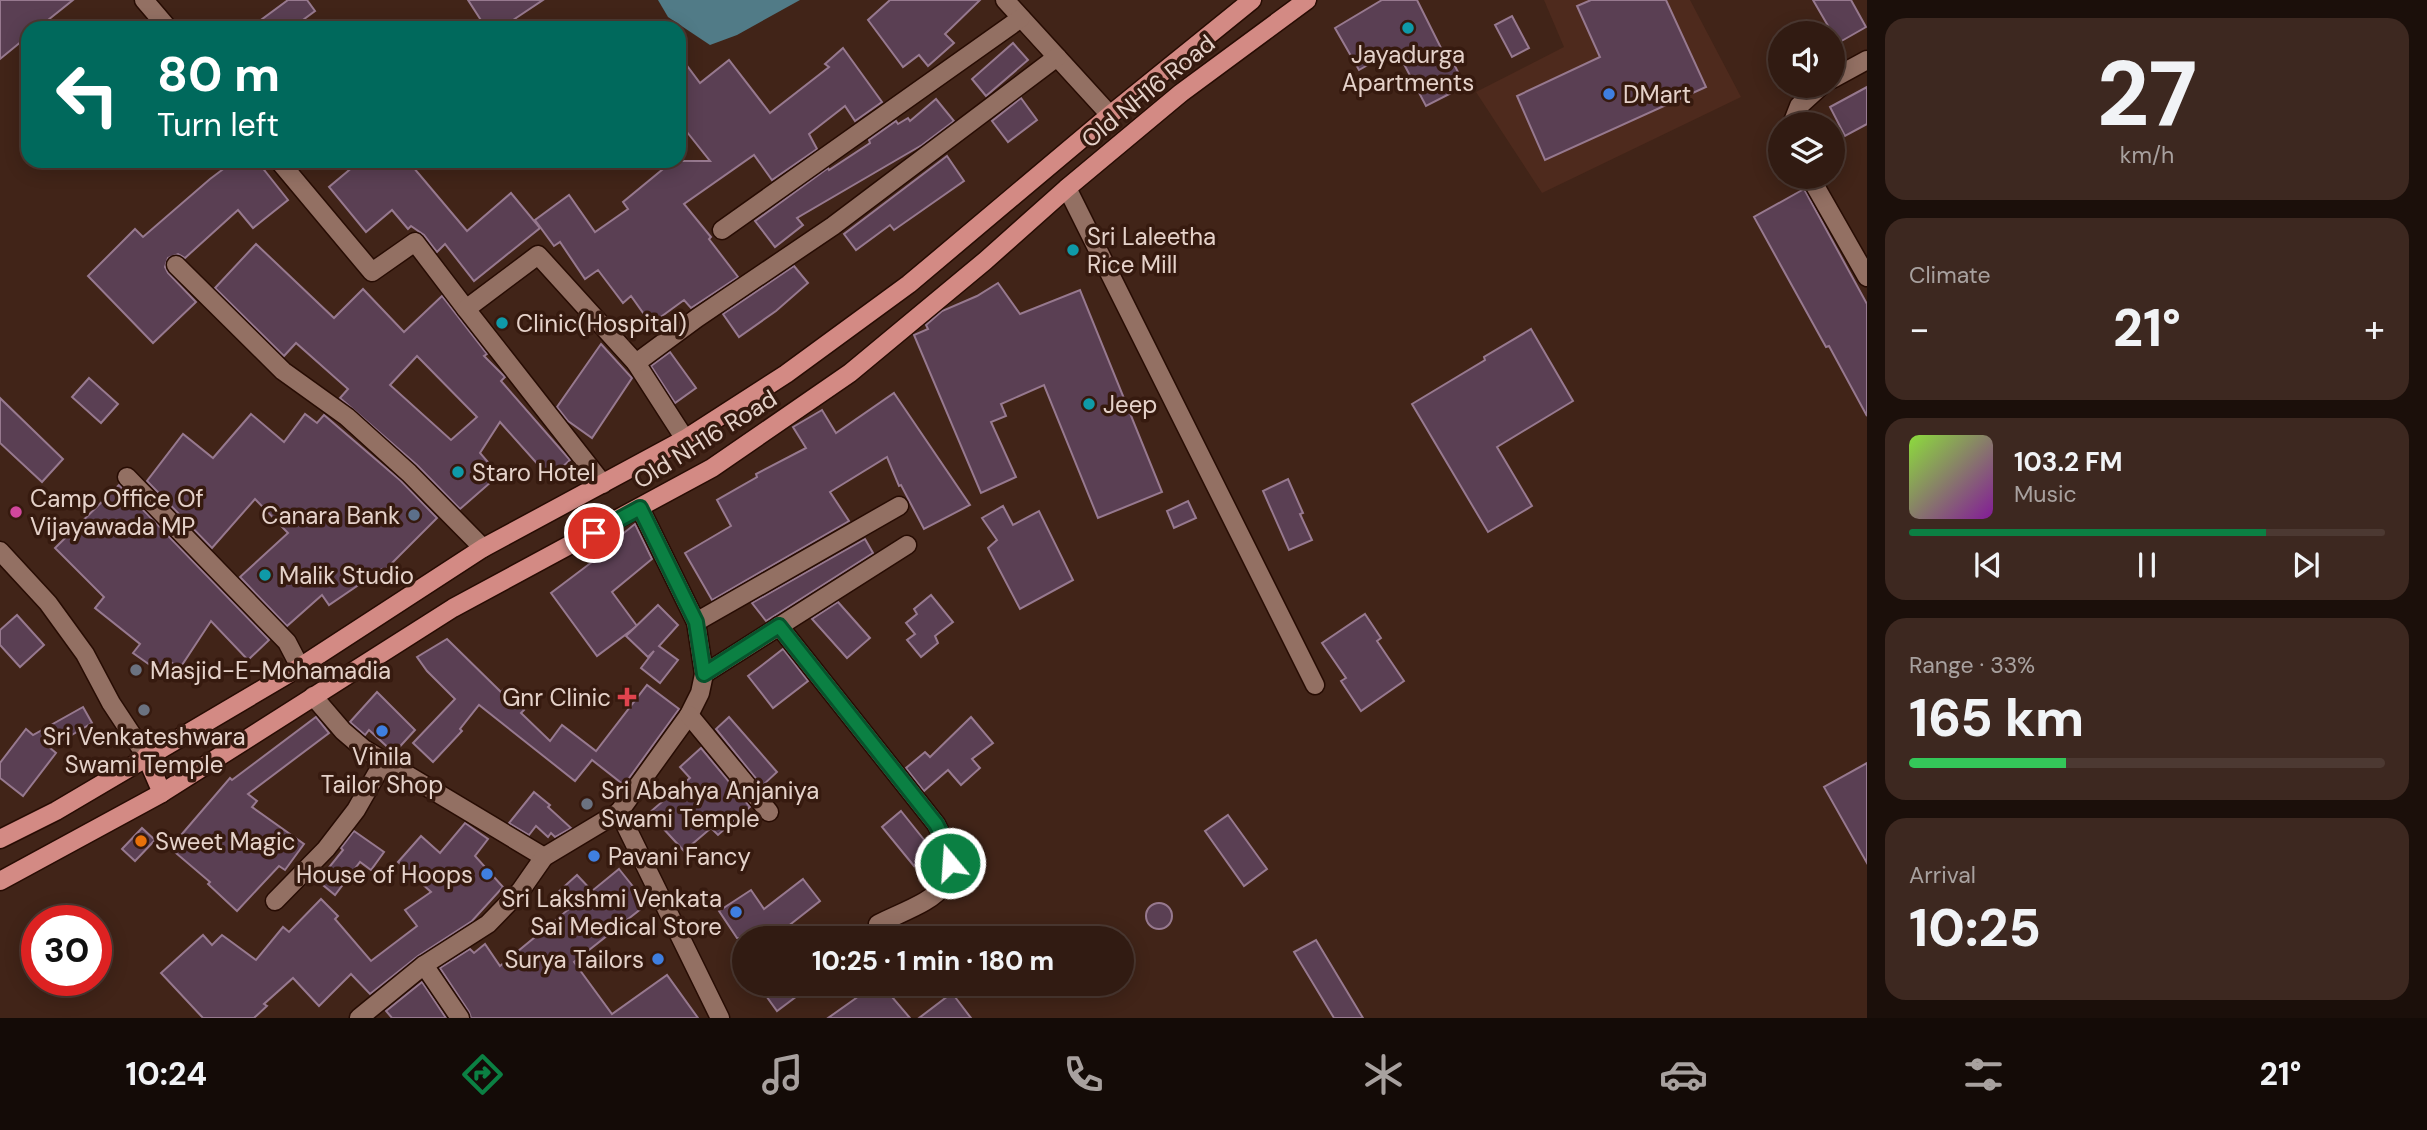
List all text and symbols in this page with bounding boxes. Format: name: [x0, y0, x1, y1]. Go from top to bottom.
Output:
marker: Jayadurga Apartments: [1400, 20, 1416, 36]
map controls: [1768, 21, 1845, 189]
button: sound: [1768, 21, 1845, 98]
street label: Old NH16 Road: [1075, 28, 1221, 154]
text: 27: [2097, 35, 2197, 153]
place label: Jayadurga Apartments: [1342, 39, 1474, 98]
text: 80 m: [157, 42, 280, 106]
icon: left: [42, 49, 133, 140]
place label: DMart: [1623, 79, 1691, 110]
marker: DMart: [1601, 86, 1617, 102]
text: Turn left: [157, 104, 279, 146]
button: layers: [1768, 112, 1845, 189]
text: km/h: [2120, 140, 2174, 170]
place label: Sri Laleetha Rice Mill: [1087, 221, 1216, 280]
marker: Sri Laleetha Rice Mill: [1065, 242, 1081, 258]
text: Climate: [1909, 260, 1991, 290]
text: 21°: [2113, 294, 2181, 362]
text: −: [1909, 304, 1930, 354]
text: +: [2364, 304, 2385, 354]
place label: Clinic(Hospital): [516, 308, 687, 339]
marker: Clinic(Hospital): [494, 315, 510, 331]
street label: Old NH16 Road: [628, 383, 782, 495]
place label: Jeep: [1103, 389, 1157, 420]
marker: Jeep: [1081, 396, 1097, 412]
text: 103.2 FM: [2014, 445, 2123, 479]
place label: Staro Hotel: [472, 457, 596, 488]
marker: Staro Hotel: [450, 464, 466, 480]
text: Music: [2014, 479, 2077, 509]
place label: Camp Office Of Vijayawada MP: [30, 483, 204, 542]
place label: Canara Bank: [261, 500, 400, 531]
pin: [564, 503, 624, 563]
marker: Camp Office Of Vijayawada MP: [8, 504, 24, 520]
marker: Canara Bank: [406, 507, 422, 523]
icon: arrive: [575, 514, 613, 552]
icon: previous: [1969, 546, 2007, 584]
icon: pause: [2128, 546, 2166, 584]
icon: next: [2287, 546, 2325, 584]
place label: Malik Studio: [279, 560, 414, 591]
marker: Malik Studio: [257, 567, 273, 583]
text: Range · 33%: [1909, 650, 2035, 680]
place label: Masjid-E-Mohamadia: [150, 655, 391, 686]
marker: Masjid-E-Mohamadia: [128, 662, 144, 678]
place label: Gnr Clinic: [502, 682, 611, 713]
text: 165 km: [1909, 684, 2084, 752]
marker: Gnr Clinic: [617, 687, 637, 707]
marker: Sri Venkateshwara Swami Temple: [136, 702, 152, 718]
place label: Sri Venkateshwara Swami Temple: [43, 721, 246, 780]
marker: Vinila Tailor Shop: [374, 723, 390, 739]
place label: Vinila Tailor Shop: [321, 741, 443, 800]
place label: Sri Abahya Anjaniya Swami Temple: [601, 775, 819, 834]
marker: Sri Abahya Anjaniya Swami Temple: [579, 796, 595, 812]
place label: Sweet Magic: [155, 826, 296, 857]
position arrow: [913, 826, 987, 900]
marker: Sweet Magic: [133, 833, 149, 849]
place label: Pavani Fancy: [608, 841, 751, 872]
marker: Pavani Fancy: [586, 848, 602, 864]
place label: House of Hoops: [296, 859, 473, 890]
text: Arrival: [1909, 860, 1976, 890]
marker: House of Hoops: [479, 866, 495, 882]
place label: Sri Lakshmi Venkata Sai Medical Store: [501, 883, 722, 942]
text: 10:25: [1909, 894, 2041, 962]
marker: Sri Lakshmi Venkata Sai Medical Store: [728, 904, 744, 920]
speed limit sign: 30: [21, 905, 112, 996]
place label: Surya Tailors: [504, 944, 644, 975]
text: 10:25 · 1 min · 180 m: [812, 944, 1054, 978]
marker: Surya Tailors: [650, 951, 666, 967]
icon: directions: [458, 1050, 507, 1099]
icon: music: [758, 1050, 807, 1099]
icon: phone: [1059, 1050, 1108, 1099]
icon: climate: [1359, 1050, 1408, 1099]
icon: car: [1659, 1050, 1708, 1099]
icon: filters: [1959, 1050, 2008, 1099]
text: 10:24: [126, 1053, 207, 1095]
text: 21°: [2260, 1053, 2301, 1095]

